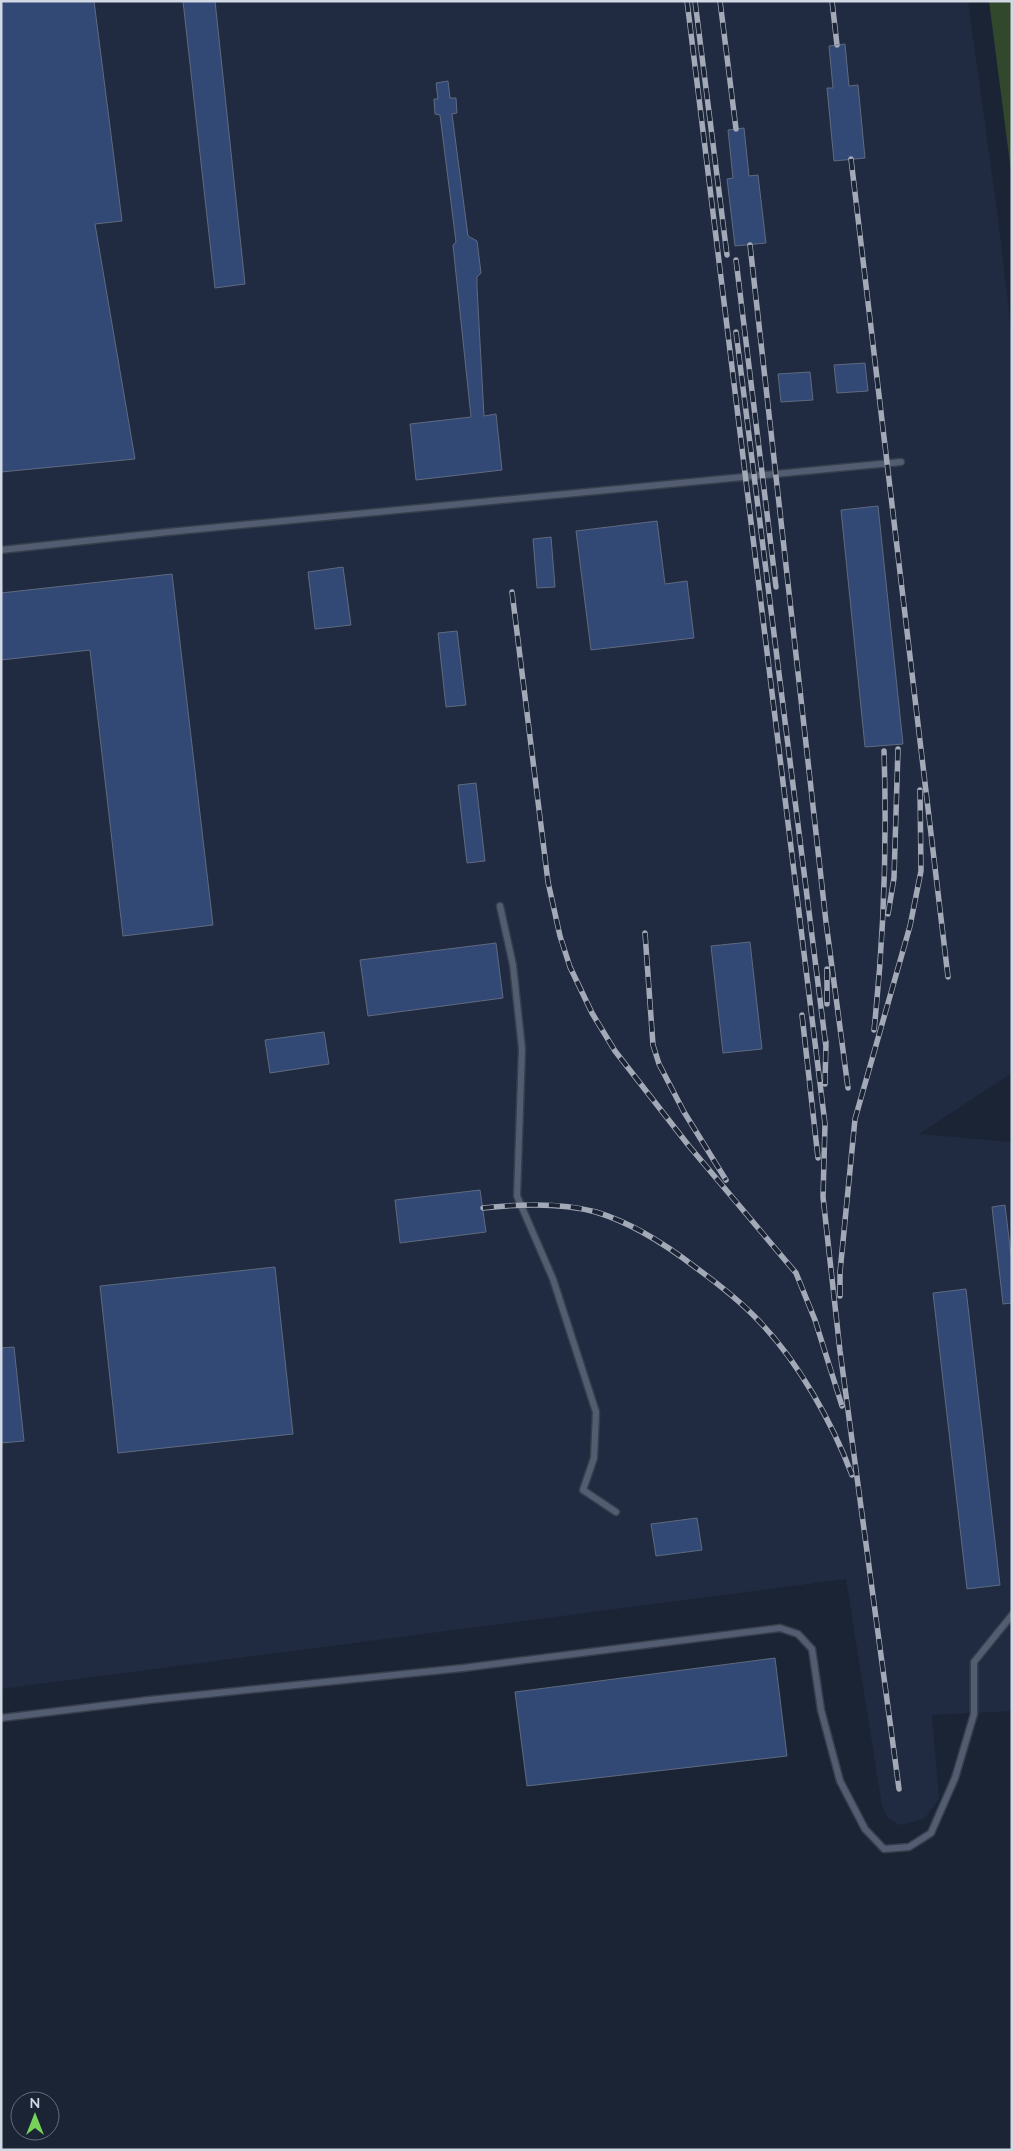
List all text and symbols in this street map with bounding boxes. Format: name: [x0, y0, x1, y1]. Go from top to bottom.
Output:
north arrow: [10, 2091, 60, 2141]
text: N: [30, 2094, 40, 2111]

